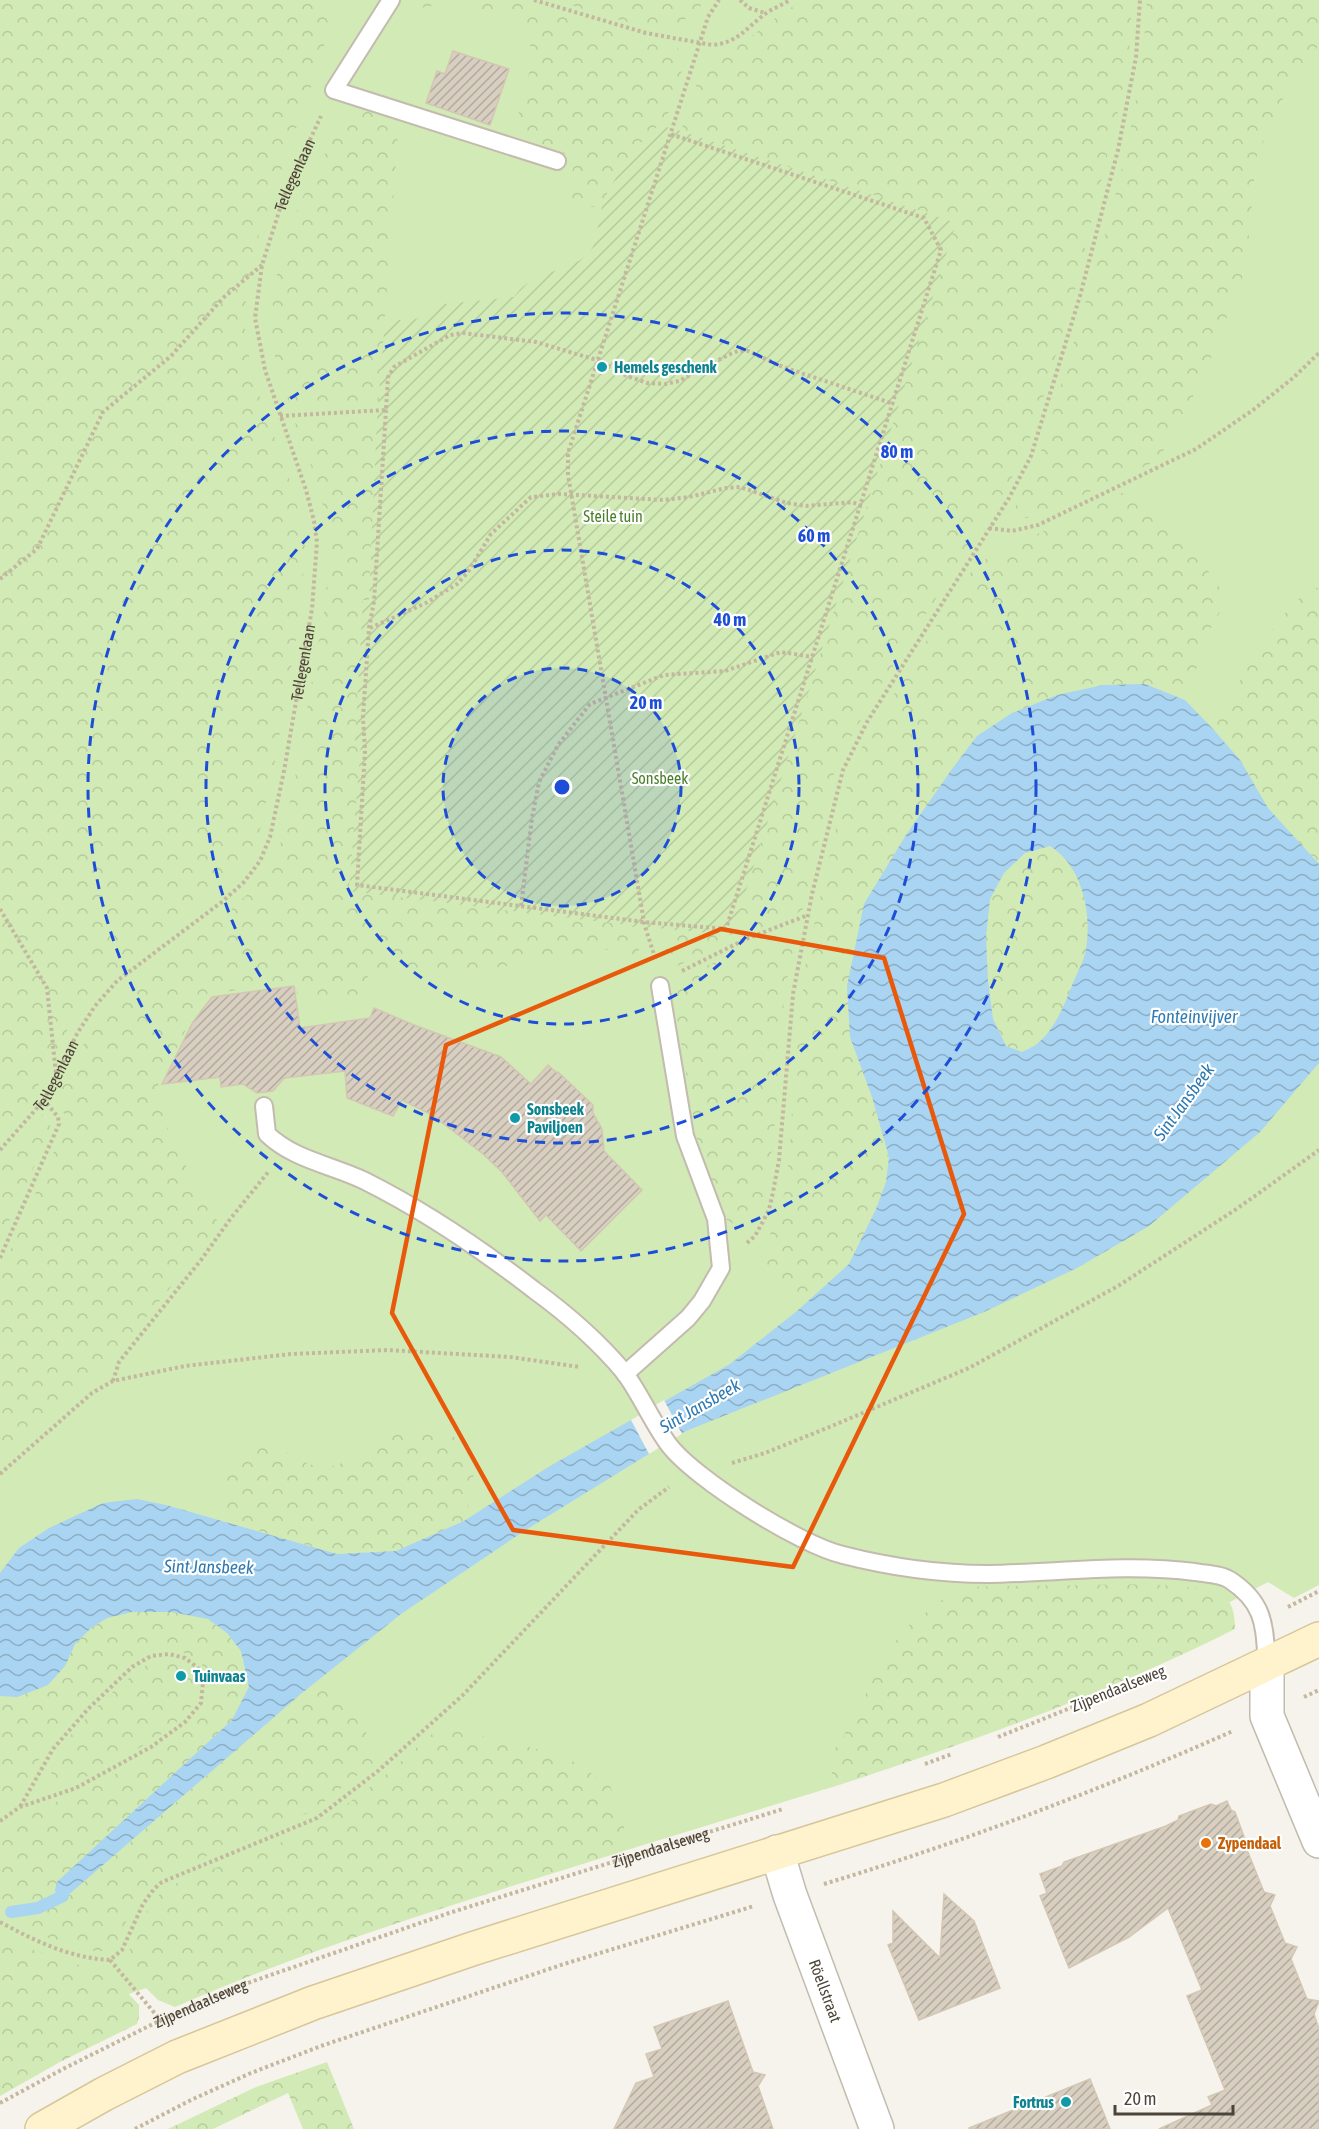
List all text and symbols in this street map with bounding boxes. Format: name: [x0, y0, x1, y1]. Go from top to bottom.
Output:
street label: Tellegenlaan: [271, 136, 318, 213]
place label: Hemels geschenk: [614, 358, 718, 376]
marker: Hemels geschenk: [595, 360, 609, 374]
text: 80 m: [881, 441, 913, 462]
park label: Steile tuin: [583, 507, 643, 525]
text: 60 m: [798, 525, 830, 546]
text: 40 m: [713, 609, 746, 630]
street label: Tellegenlaan: [287, 623, 318, 702]
text: 20 m: [630, 692, 662, 713]
park label: Sonsbeek: [632, 769, 688, 787]
centre of rings: [552, 777, 572, 797]
water label: Fonteinvijver: [1151, 1006, 1238, 1027]
street label: Tellegenlaan: [30, 1037, 82, 1114]
water label: Sint Jansbeek: [1148, 1058, 1219, 1145]
place label: Sonsbeek Paviljoen: [527, 1100, 585, 1136]
marker: Sonsbeek Paviljoen: [508, 1111, 522, 1125]
water label: Sint Jansbeek: [655, 1374, 745, 1438]
water label: Sint Jansbeek: [163, 1555, 255, 1578]
street label: Zijpendaalseweg: [1068, 1661, 1168, 1716]
place label: Tuinvaas: [193, 1667, 246, 1685]
marker: Tuinvaas: [174, 1669, 188, 1683]
street label: Zijpendaalseweg: [610, 1824, 711, 1871]
place label: Zypendaal: [1218, 1834, 1282, 1852]
marker: Zypendaal: [1199, 1836, 1213, 1850]
street label: Röellstraat: [806, 1957, 846, 2025]
street label: Zijpendaalseweg: [150, 1975, 250, 2031]
scale bar: [1115, 2078, 1234, 2116]
text: 20 m: [1124, 2088, 1156, 2109]
place label: Fortrus: [1013, 2093, 1054, 2111]
marker: Fortrus: [1059, 2095, 1073, 2109]

